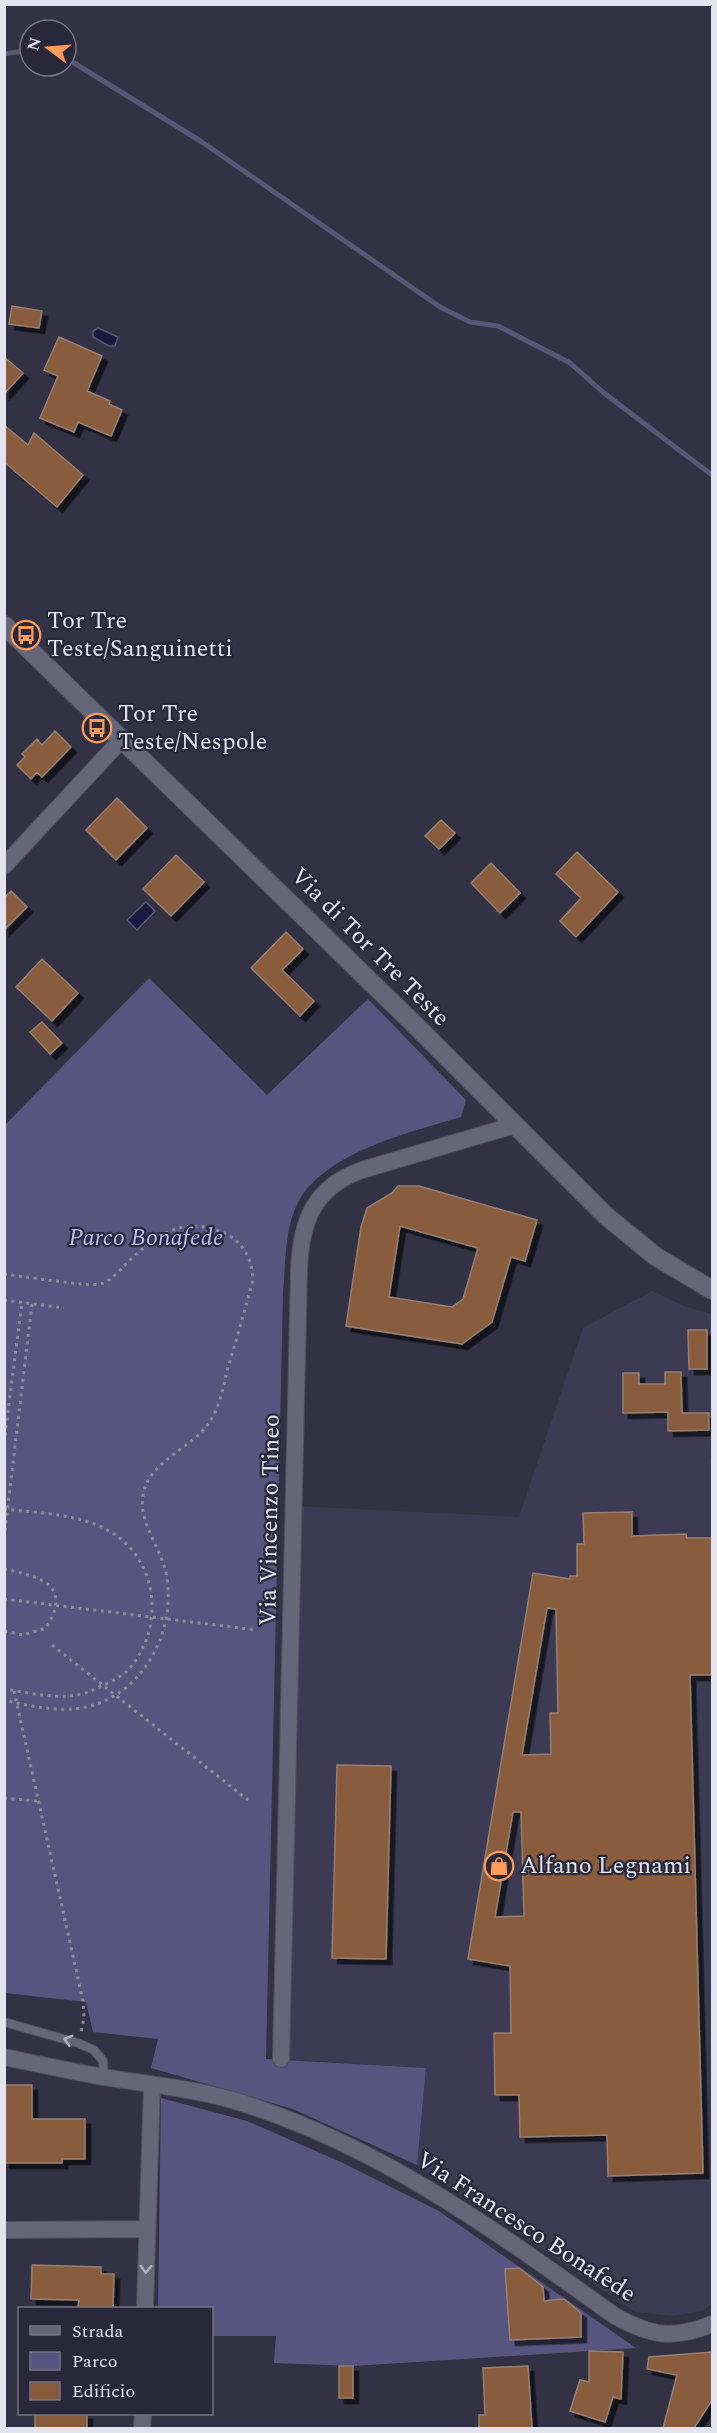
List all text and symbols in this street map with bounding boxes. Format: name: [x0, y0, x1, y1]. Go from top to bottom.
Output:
north arrow: [18, 18, 78, 78]
text: N: [21, 35, 48, 54]
place label: Tor Tre Teste/Sanguinetti: [47, 603, 233, 667]
bus stop icon: Tor Tre Teste/Sanguinetti: [10, 619, 42, 651]
place label: Tor Tre Teste/Nespole: [118, 696, 267, 760]
bus stop icon: Tor Tre Teste/Nespole: [81, 712, 113, 744]
street label: Via di Tor Tre Teste: [282, 859, 458, 1035]
park label: Parco Bonafede: [69, 1220, 223, 1256]
street label: Via Vincenzo Tineo: [250, 1414, 290, 1626]
place label: Alfano Legnami: [520, 1848, 691, 1884]
shop icon: Alfano Legnami: [483, 1850, 515, 1882]
one-way arrow: [63, 2035, 74, 2047]
street label: Via Francesco Bonafede: [409, 2142, 643, 2312]
one-way arrow: [140, 2264, 152, 2273]
legend: [18, 2307, 213, 2415]
text: Strada: [72, 2318, 123, 2345]
text: Parco: [72, 2348, 117, 2375]
text: Edificio: [72, 2378, 135, 2405]

